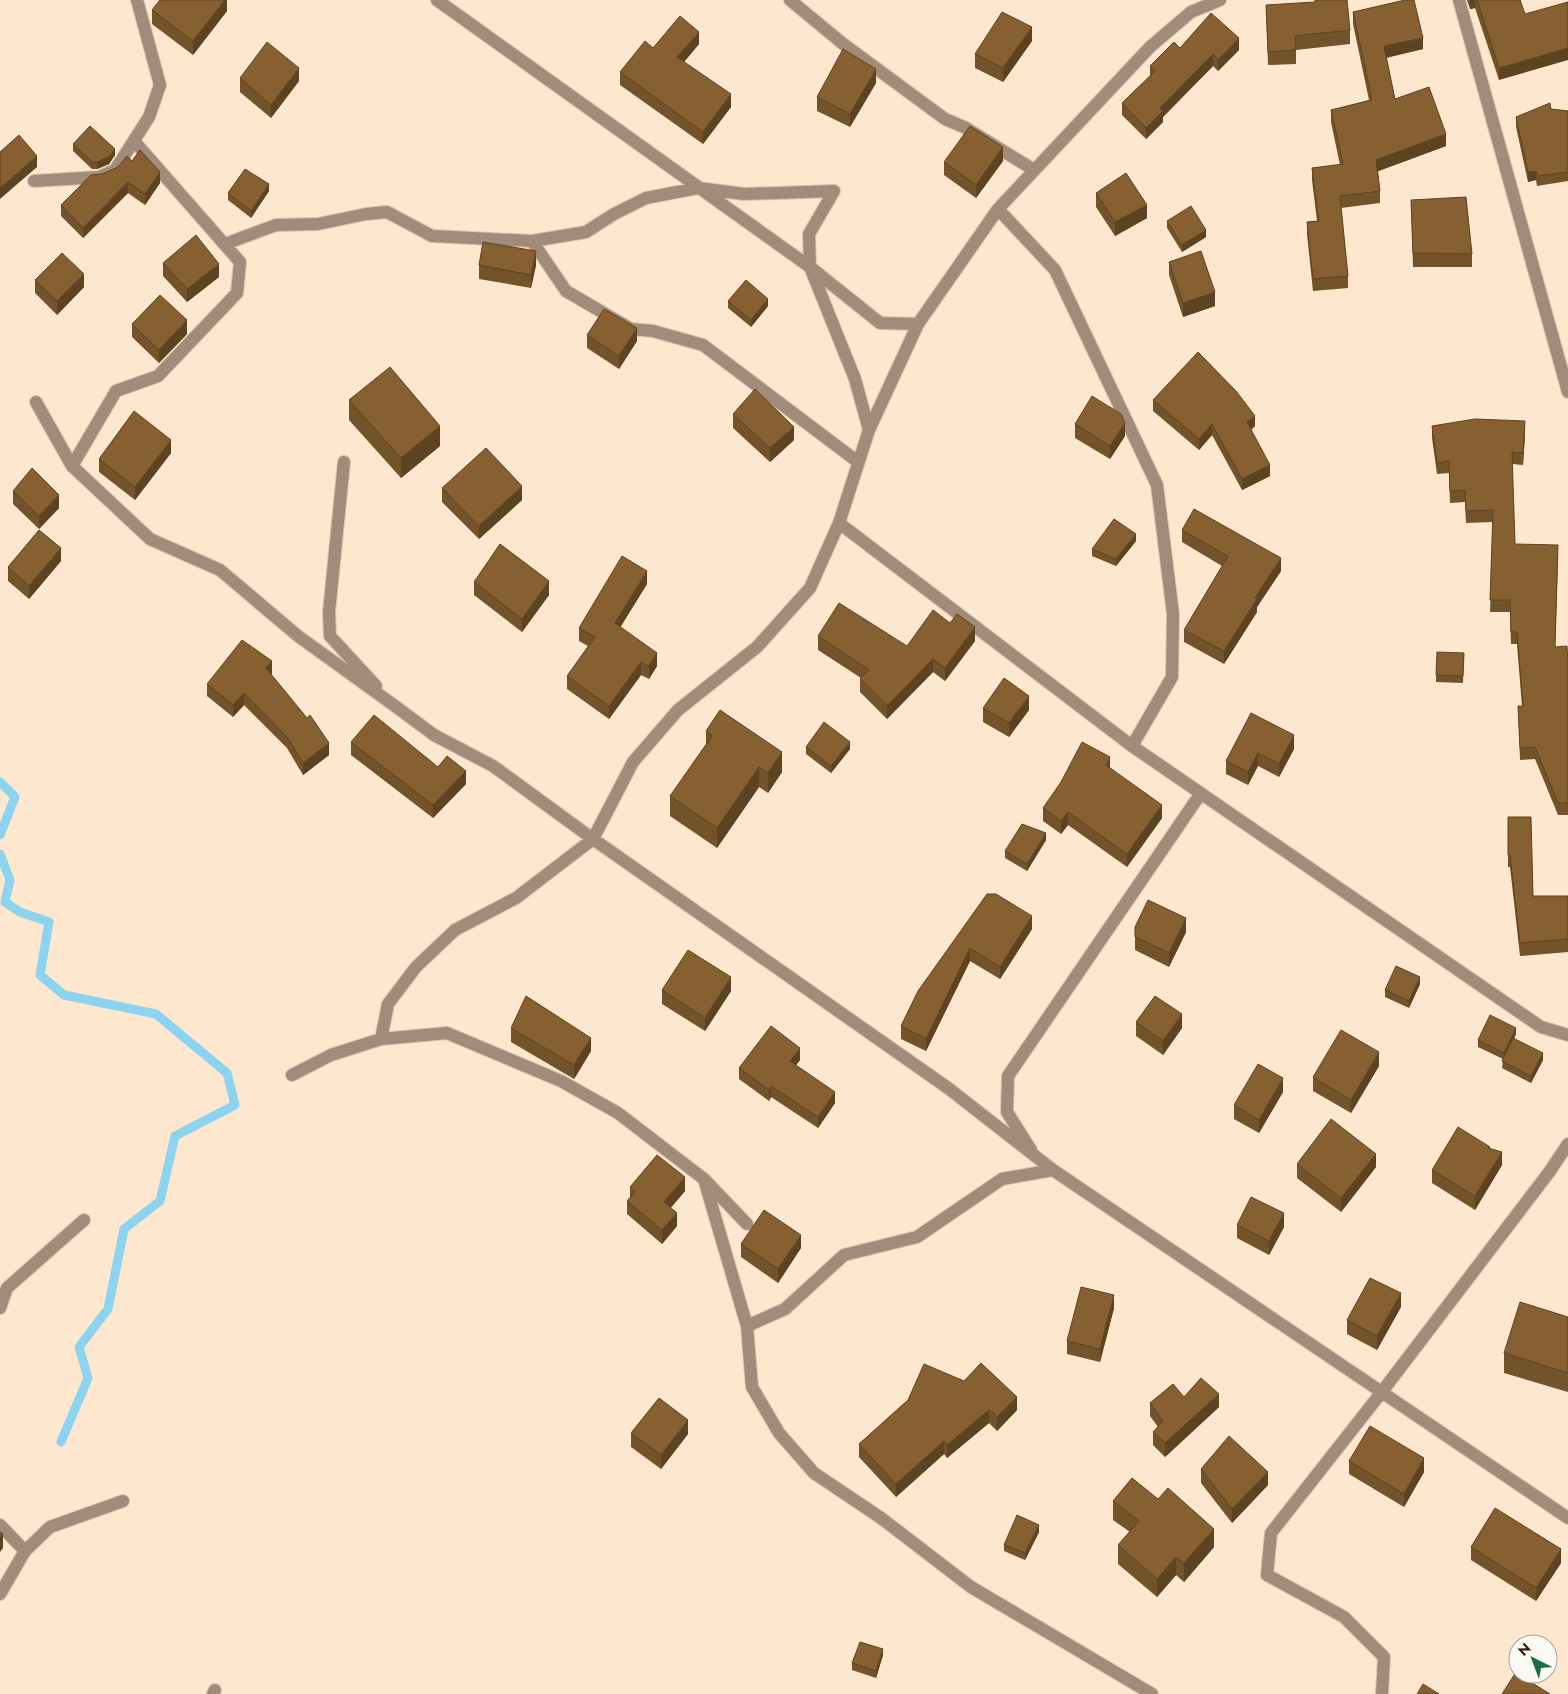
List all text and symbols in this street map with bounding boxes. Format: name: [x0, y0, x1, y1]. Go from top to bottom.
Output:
north arrow: [1508, 1634, 1558, 1684]
text: N: [1513, 1638, 1535, 1660]

